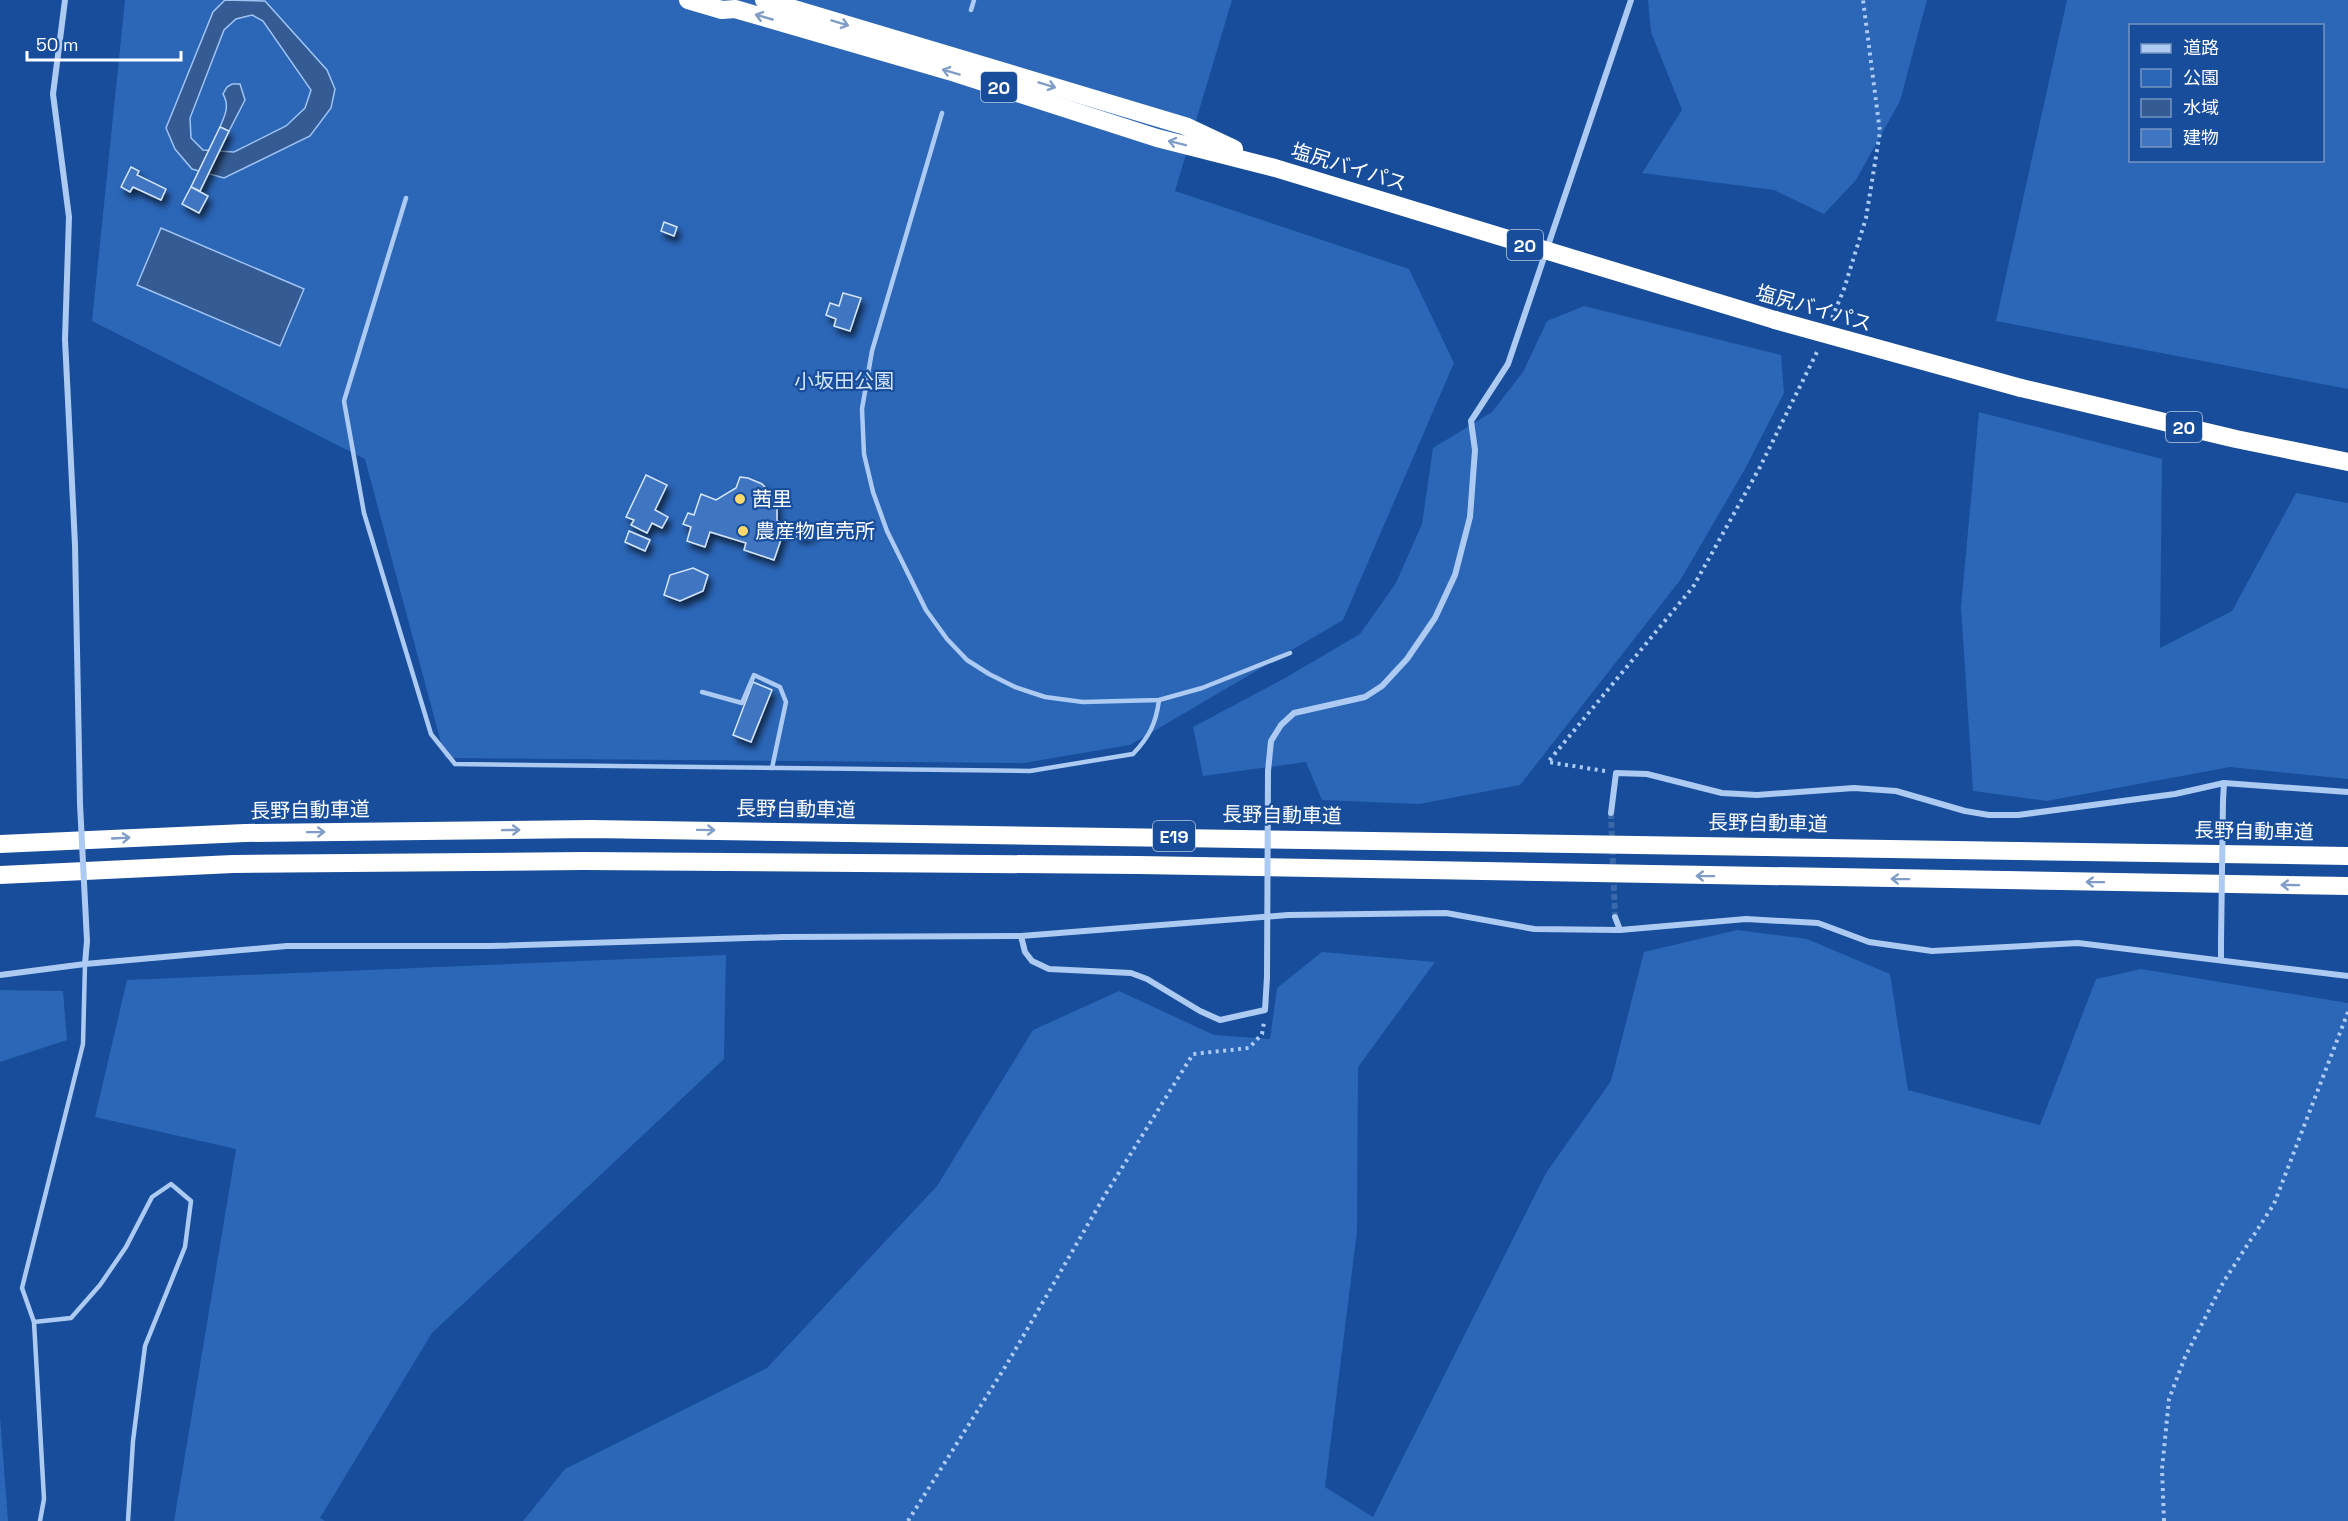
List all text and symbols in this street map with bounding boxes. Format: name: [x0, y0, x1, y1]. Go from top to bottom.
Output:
one-way arrow: [755, 11, 774, 22]
one-way arrow: [830, 18, 849, 29]
scale bar: [27, 24, 182, 62]
legend: [2129, 24, 2324, 162]
text: 50 m: [36, 33, 78, 56]
text: 道路: [2183, 36, 2219, 59]
one-way arrow: [942, 66, 961, 77]
text: 公園: [2183, 66, 2219, 89]
road number: 20: [981, 72, 1017, 102]
one-way arrow: [1037, 80, 1056, 91]
text: 水域: [2183, 96, 2219, 119]
text: 建物: [2183, 126, 2219, 149]
one-way arrow: [1168, 137, 1187, 149]
street label: 塩尻バイパス: [1288, 137, 1410, 197]
road number: 20: [1507, 230, 1543, 260]
street label: 塩尻バイパス: [1753, 279, 1875, 337]
park label: 小坂田公園: [794, 368, 894, 394]
road number: 20: [2166, 412, 2202, 442]
place label: 茜里: [752, 486, 792, 512]
marker: 茜里: [733, 492, 747, 506]
place label: 農産物直売所: [755, 518, 875, 544]
marker: 農産物直売所: [736, 524, 750, 538]
street label: 長野自動車道: [736, 795, 856, 823]
street label: 長野自動車道: [250, 796, 370, 824]
street label: 長野自動車道: [1222, 801, 1342, 829]
street label: 長野自動車道: [1708, 809, 1828, 837]
street label: 長野自動車道: [2194, 817, 2314, 845]
road number: E19: [1153, 821, 1195, 851]
one-way arrow: [501, 824, 521, 836]
one-way arrow: [696, 824, 716, 836]
one-way arrow: [306, 826, 326, 838]
one-way arrow: [111, 833, 131, 844]
one-way arrow: [1695, 870, 1715, 881]
one-way arrow: [1890, 873, 1910, 884]
one-way arrow: [2085, 876, 2105, 888]
one-way arrow: [2280, 879, 2300, 891]

